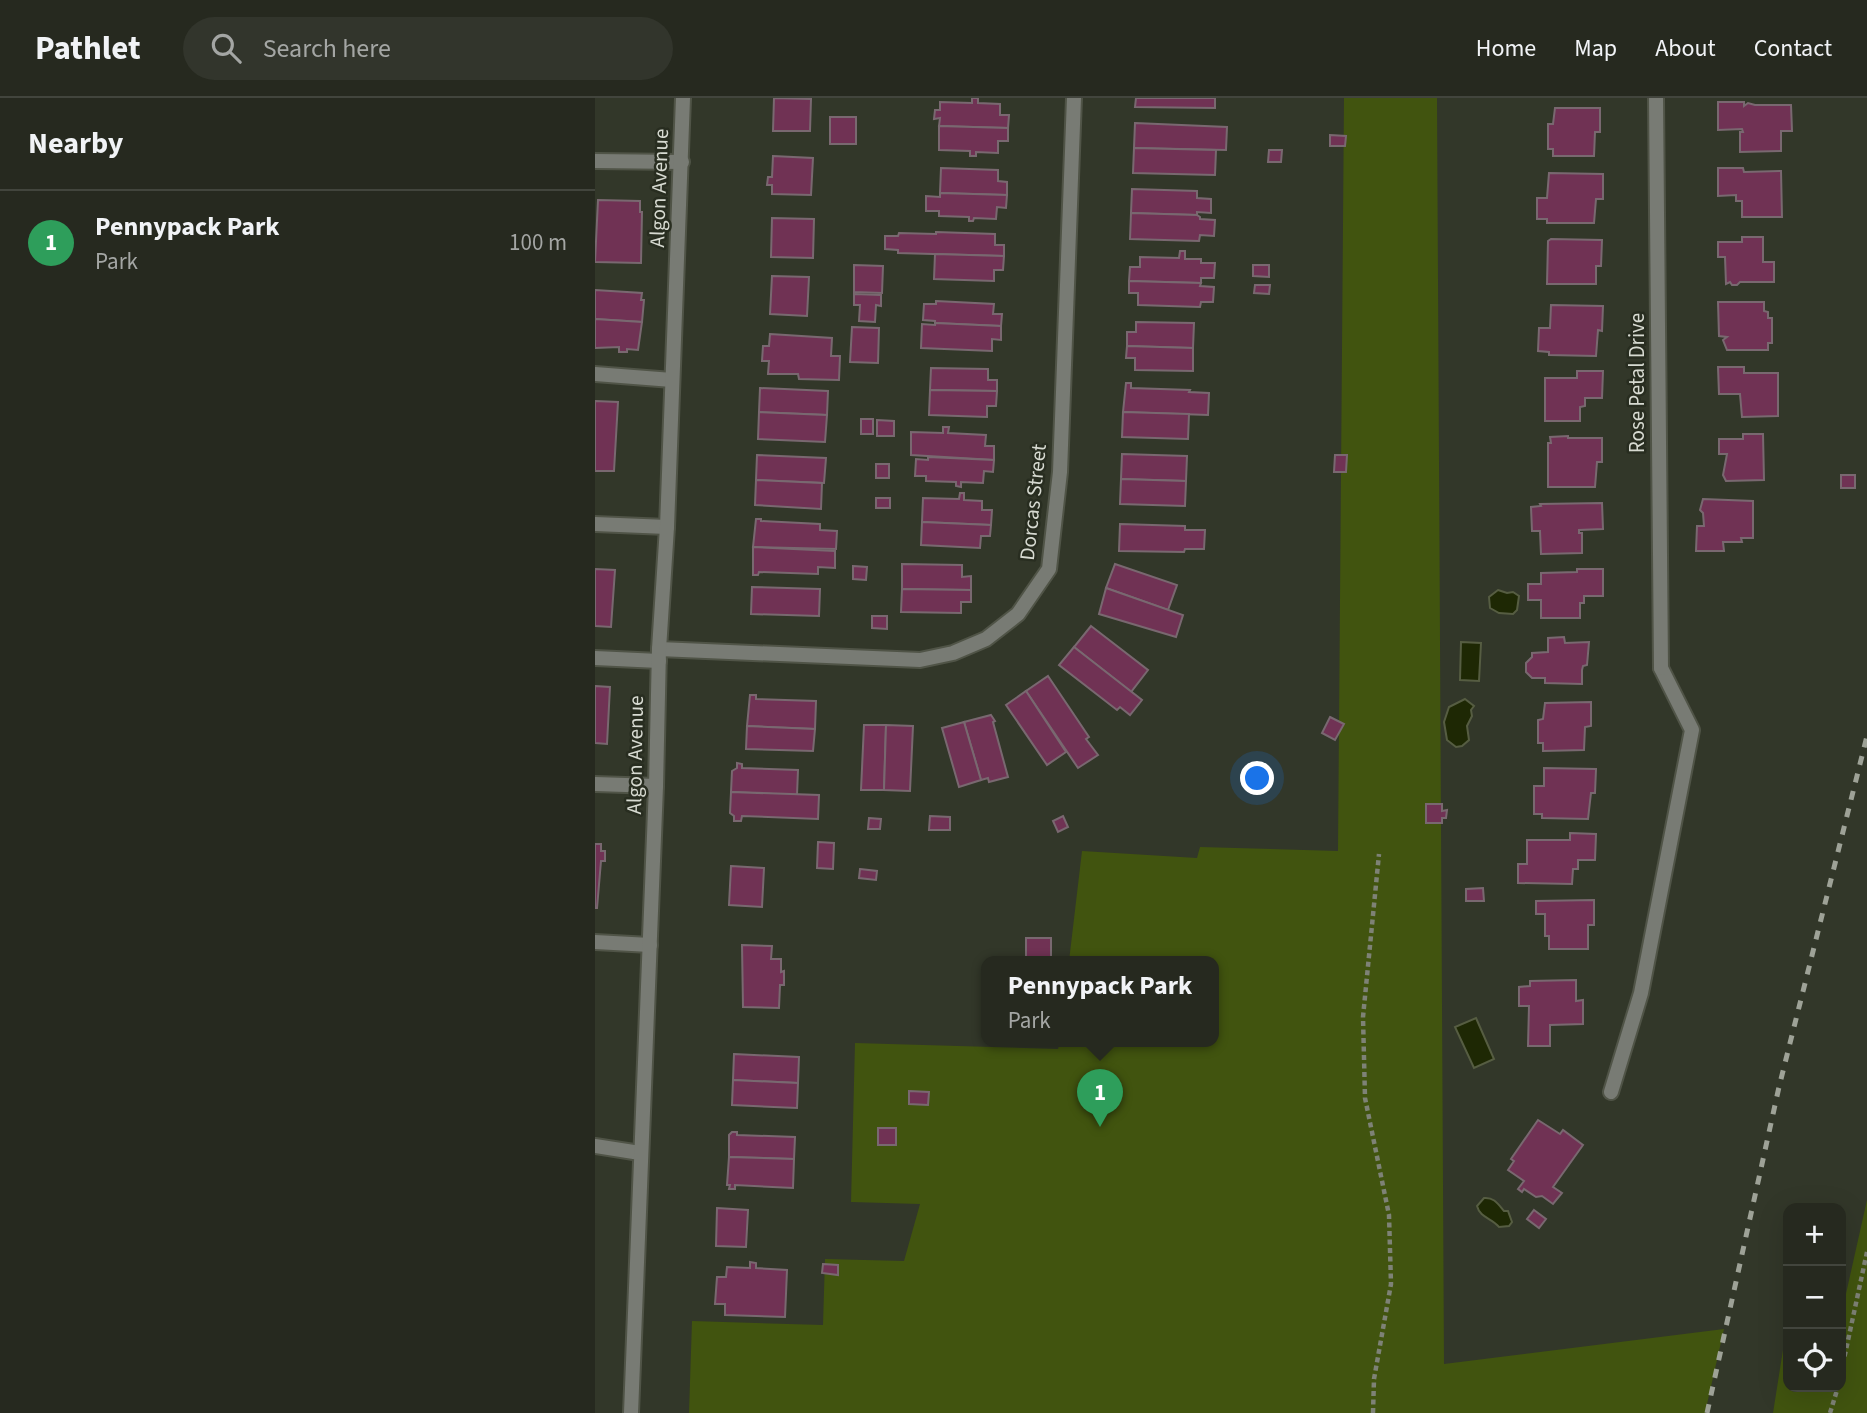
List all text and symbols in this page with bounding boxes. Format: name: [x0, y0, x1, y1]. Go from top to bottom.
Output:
search box: [183, 17, 673, 80]
text: Pathlet: [35, 25, 141, 72]
icon: search: [207, 29, 245, 67]
text: Search here: [263, 30, 391, 67]
text: Home: [1476, 31, 1536, 66]
text: Map: [1574, 31, 1617, 66]
text: About: [1655, 31, 1716, 66]
text: Contact: [1754, 31, 1832, 66]
text: Nearby: [28, 122, 123, 165]
street label: Algon Avenue: [642, 128, 676, 248]
text: Pennypack Park: [95, 208, 280, 245]
text: 1: [45, 226, 57, 259]
text: 100 m: [509, 226, 567, 259]
text: Park: [95, 245, 138, 278]
street label: Rose Petal Drive: [1622, 313, 1652, 453]
street label: Dorcas Street: [1012, 442, 1054, 562]
street label: Algon Avenue: [619, 695, 651, 815]
your location: [1240, 761, 1274, 795]
popup: [981, 956, 1219, 1047]
text: Pennypack Park: [1008, 967, 1192, 1004]
text: Park: [1008, 1004, 1051, 1037]
pin: 1: [1077, 1069, 1123, 1127]
map controls: [1783, 1203, 1846, 1392]
button: +: [1783, 1203, 1846, 1266]
button: −: [1783, 1266, 1846, 1329]
button: locate: [1783, 1329, 1846, 1392]

